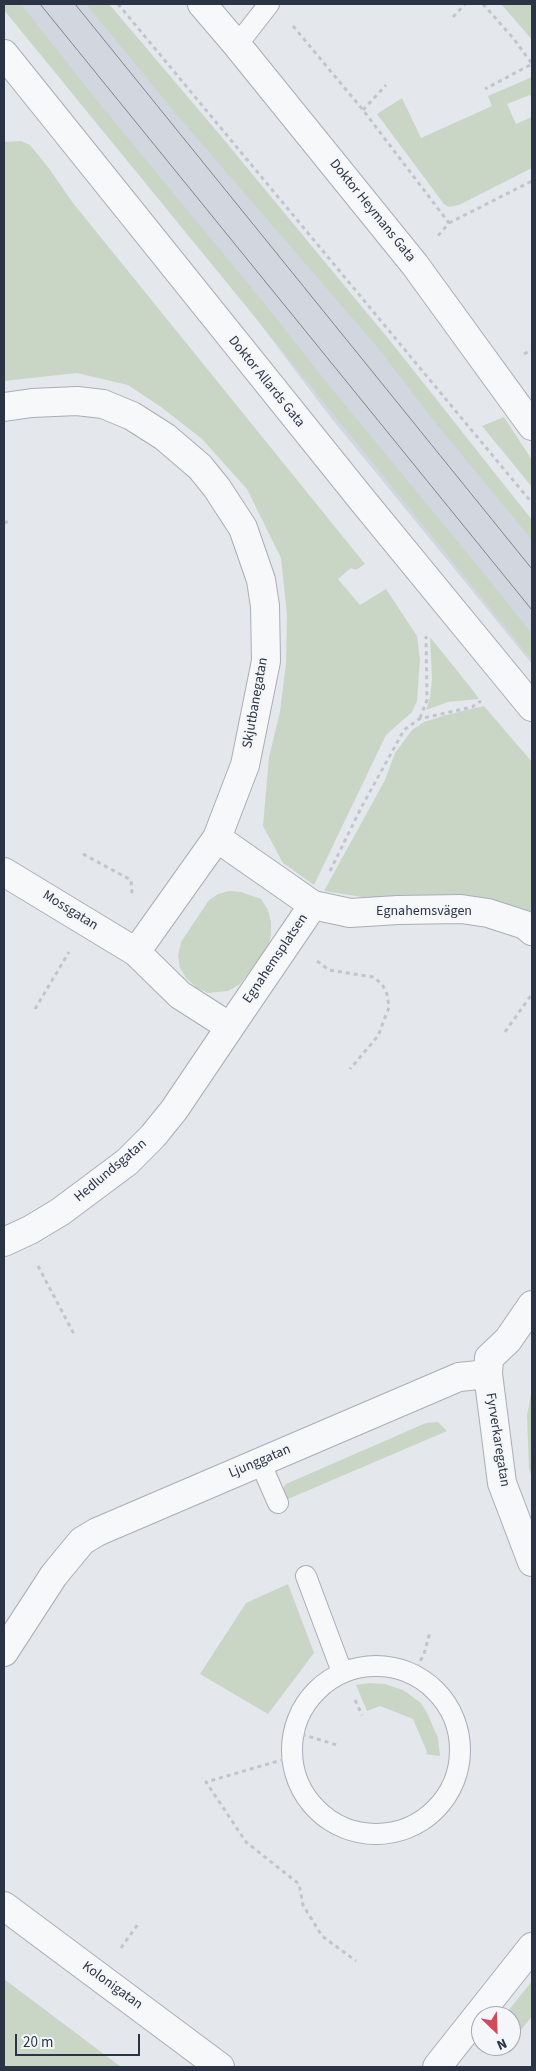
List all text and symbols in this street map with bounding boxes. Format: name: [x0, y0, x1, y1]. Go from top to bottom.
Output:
street label: Doktor Heymans Gata: [325, 156, 419, 266]
street label: Doktor Allards Gata: [224, 333, 308, 431]
street label: Skjutbanegatan: [240, 656, 272, 750]
street label: Mossgatan: [39, 887, 101, 935]
street label: Egnahemsvägen: [376, 904, 472, 920]
street label: Egnahemsplatsen: [240, 911, 312, 1007]
street label: Hedlundsgatan: [71, 1136, 151, 1206]
street label: Fyrverkaregatan: [481, 1392, 513, 1488]
street label: Ljunggatan: [227, 1441, 293, 1483]
street label: Kolonigatan: [78, 1958, 146, 2014]
north arrow: [471, 2006, 521, 2056]
scale bar: [18, 2024, 142, 2056]
text: 20 m: [23, 2032, 53, 2053]
text: N: [493, 2033, 510, 2055]

